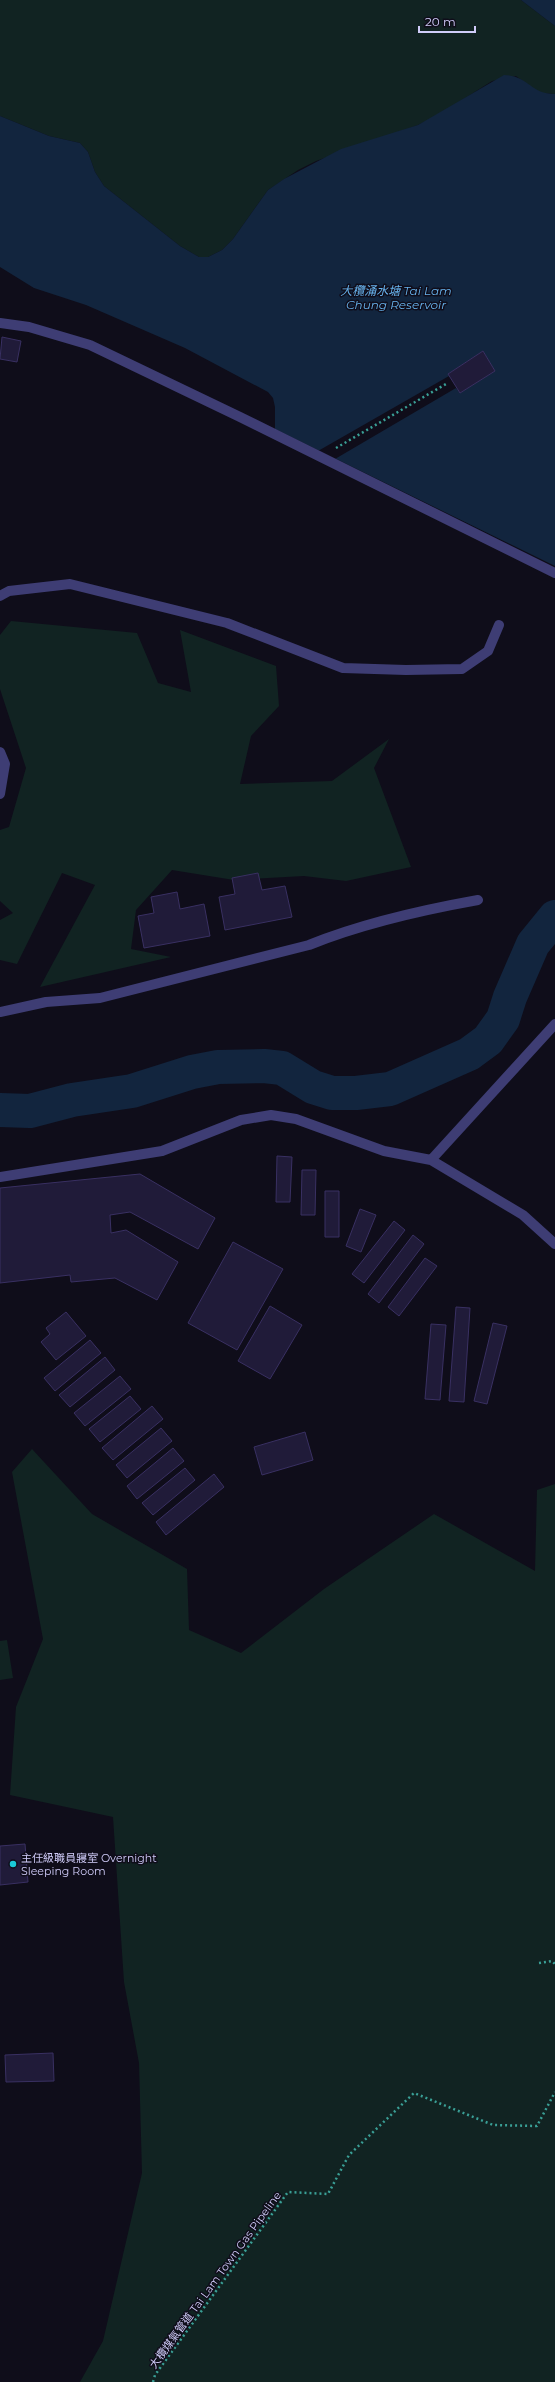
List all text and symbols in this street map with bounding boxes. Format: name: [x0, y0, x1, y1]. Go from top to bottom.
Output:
scale bar: [419, 8, 475, 34]
text: 20 m: [425, 14, 456, 29]
water label: 大欖涌水塘 Tai Lam Chung Reservoir: [340, 283, 452, 312]
place label: 主任級職員寢室 Overnight Sleeping Room: [21, 1851, 157, 1878]
marker: 主任級職員寢室 Overnight Sleeping Room: [8, 1859, 18, 1869]
street label: 大欖煤氣管道 Tai Lam Town Gas Pipeline: [146, 2188, 284, 2371]

